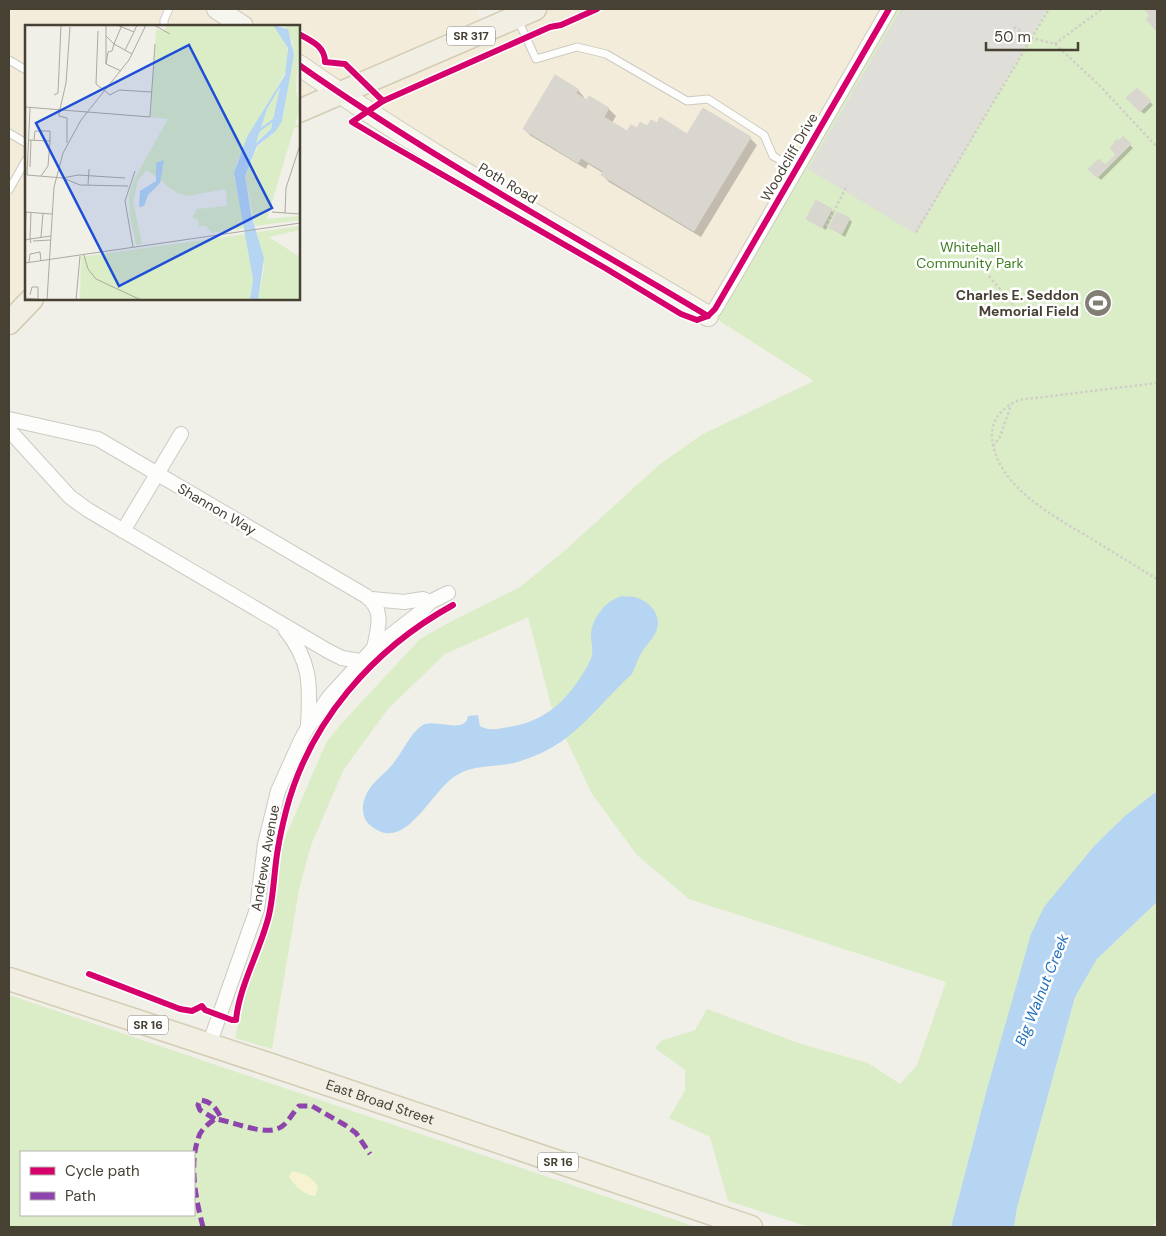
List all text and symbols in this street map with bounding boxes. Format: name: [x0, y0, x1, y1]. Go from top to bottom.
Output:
scale bar: [986, 20, 1078, 52]
inset map: [25, 25, 300, 300]
road number: SR 317: [447, 27, 495, 46]
text: 50 m: [994, 27, 1031, 47]
street label: Woodcliff Drive: [756, 110, 822, 204]
street label: Poth Road: [475, 158, 541, 208]
park label: Whitehall Community Park: [916, 238, 1024, 272]
place label: Charles E. Seddon Memorial Field: [956, 286, 1079, 320]
sports icon: Charles E. Seddon Memorial Field: [1083, 288, 1113, 318]
street label: Shannon Way: [174, 479, 260, 539]
street label: Andrews Avenue: [247, 803, 283, 913]
water label: Big Walnut Creek: [1010, 931, 1074, 1049]
road number: SR 16: [128, 1016, 168, 1034]
street label: East Broad Street: [324, 1075, 437, 1128]
legend: [20, 1151, 195, 1216]
road number: SR 16: [538, 1152, 578, 1172]
text: Cycle path: [65, 1161, 140, 1181]
text: Path: [65, 1186, 96, 1206]

